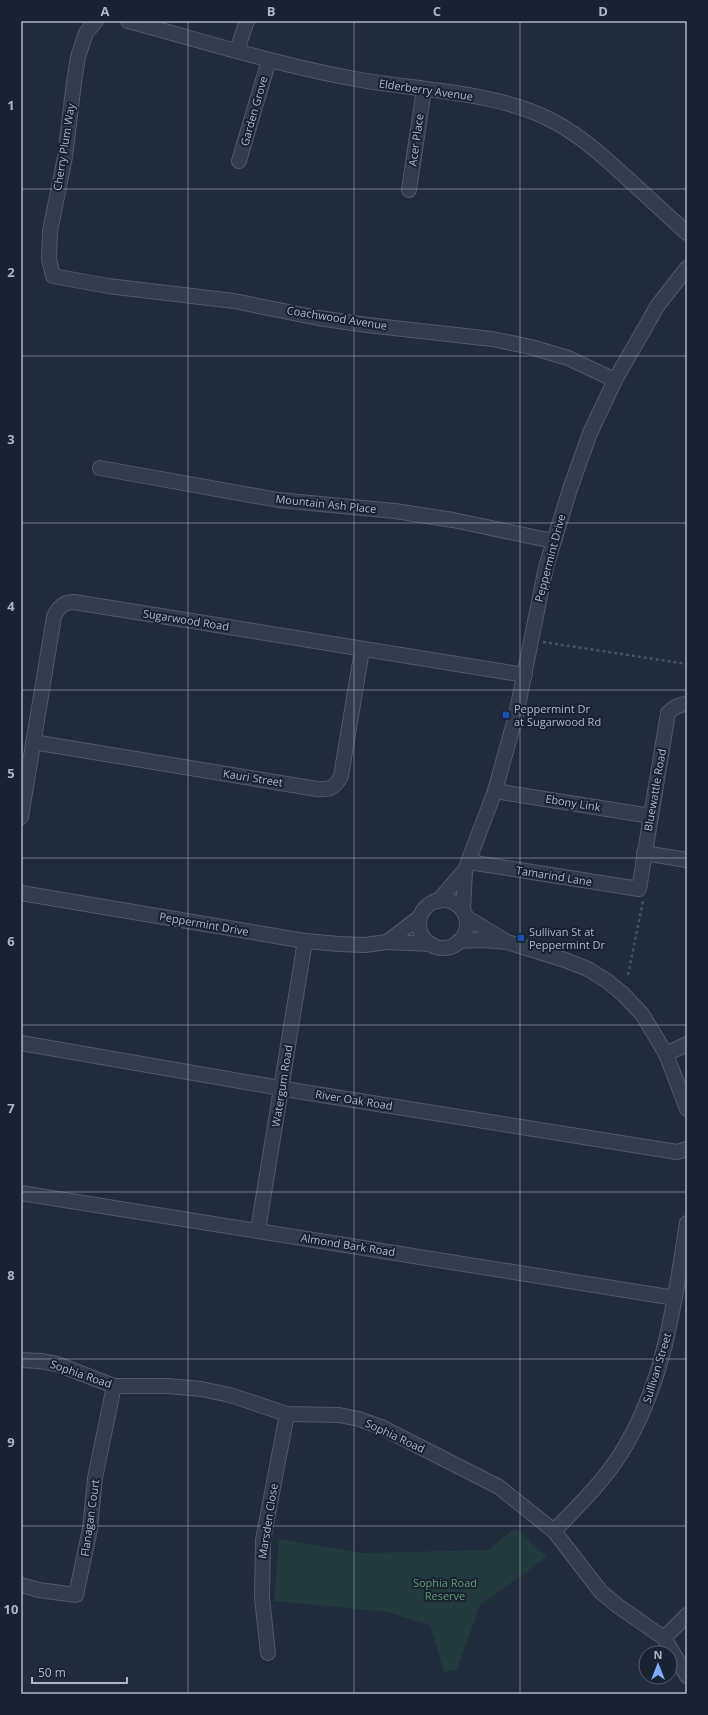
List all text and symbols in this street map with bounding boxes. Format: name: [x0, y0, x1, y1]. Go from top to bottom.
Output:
text: A: [101, 2, 110, 20]
text: B: [267, 2, 276, 20]
text: C: [433, 2, 441, 20]
text: D: [598, 2, 608, 20]
street label: Garden Grove: [236, 74, 271, 147]
street label: Elderberry Avenue: [378, 75, 474, 104]
text: 1: [7, 96, 15, 114]
street label: Cherry Plum Way: [49, 102, 78, 192]
street label: Acer Place: [404, 113, 427, 167]
text: 2: [7, 263, 15, 281]
street label: Coachwood Avenue: [286, 302, 388, 333]
text: 3: [7, 430, 15, 448]
street label: Mountain Ash Place: [275, 491, 377, 516]
street label: Peppermint Drive: [531, 512, 568, 603]
text: 4: [7, 597, 15, 615]
street label: Sugarwood Road: [142, 605, 230, 634]
place label: Peppermint Dr at Sugarwood Rd: [514, 701, 601, 729]
marker: Peppermint Dr at Sugarwood Rd: [501, 710, 511, 720]
street label: Bluewattle Road: [640, 748, 669, 832]
text: 5: [7, 764, 15, 782]
street label: Kauri Street: [222, 765, 284, 790]
street label: Ebony Link: [544, 791, 602, 814]
street label: Tamarind Lane: [515, 862, 593, 889]
street label: Peppermint Drive: [158, 908, 250, 939]
place label: Sullivan St at Peppermint Dr: [529, 924, 605, 952]
text: 6: [7, 932, 15, 950]
marker: Sullivan St at Peppermint Dr: [516, 933, 526, 943]
street label: Watergum Road: [268, 1044, 295, 1128]
street label: River Oak Road: [314, 1086, 394, 1113]
text: 7: [7, 1099, 15, 1117]
street label: Almond Bark Road: [300, 1230, 396, 1259]
text: 8: [7, 1266, 15, 1284]
street label: Sullivan Street: [639, 1331, 674, 1405]
street label: Sophia Road: [48, 1356, 114, 1391]
street label: Sophia Road: [363, 1415, 427, 1456]
text: 9: [7, 1433, 15, 1451]
street label: Flanagan Court: [77, 1478, 102, 1558]
street label: Marsden Close: [254, 1482, 281, 1560]
park label: Sophia Road Reserve: [413, 1575, 477, 1603]
text: 10: [4, 1600, 18, 1618]
north arrow: [638, 1645, 678, 1685]
text: N: [654, 1647, 662, 1662]
scale bar: [32, 1659, 127, 1685]
text: 50 m: [38, 1664, 66, 1681]

